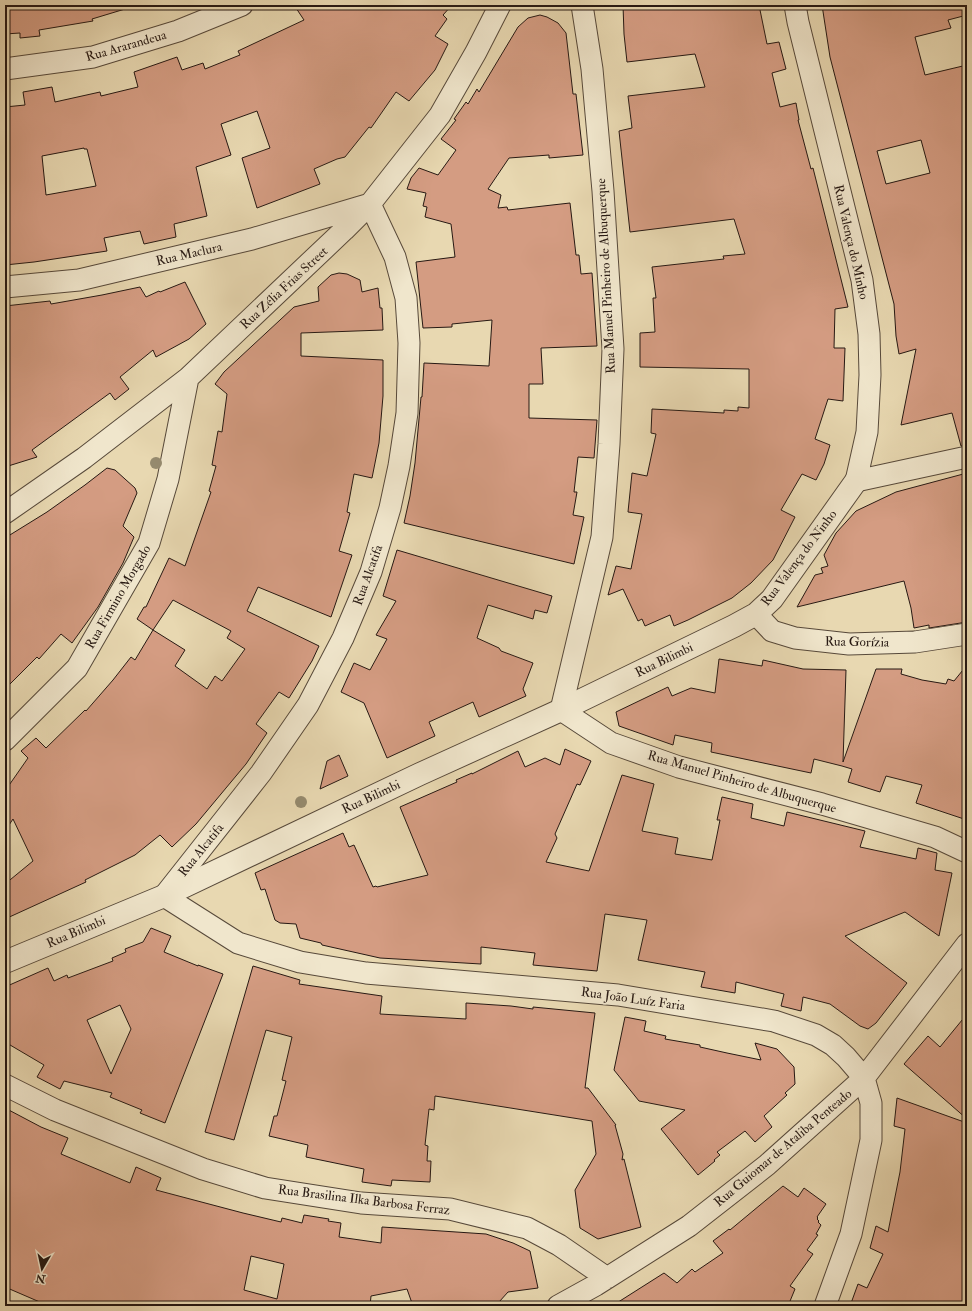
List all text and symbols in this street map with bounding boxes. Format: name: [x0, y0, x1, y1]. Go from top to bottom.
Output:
street label: Rua Ararandeua: [84, 27, 169, 65]
street label: Rua Manuel Pinheiro de Albuquerque: [593, 177, 619, 374]
street label: Rua Valença do Minho: [830, 183, 872, 301]
street label: Rua Maclura: [154, 238, 224, 269]
street label: Rua Zélia Frias Street: [237, 243, 331, 333]
street label: Rua Valença do Ninho: [758, 507, 840, 609]
street label: Rua Firmino Morgado: [82, 542, 154, 652]
street label: Rua Alcatifa: [350, 542, 387, 607]
street label: Rua Gorízia: [825, 633, 890, 651]
street label: Rua Bilimbi: [632, 639, 696, 681]
street label: Rua Manuel Pinheiro de Albuquerque: [646, 747, 839, 817]
street label: Rua Bilimbi: [339, 776, 403, 817]
street label: Rua Alcatifa: [175, 820, 228, 880]
street label: Rua Bilimbi: [44, 912, 108, 952]
street label: Rua João Luíz Faria: [580, 984, 687, 1014]
street label: Rua Guiomar de Ataliba Penteado: [711, 1086, 855, 1210]
street label: Rua Brasilina Ilka Barbosa Ferraz: [277, 1181, 452, 1219]
north arrow: [22, 1249, 62, 1289]
text: N: [34, 1271, 47, 1286]

